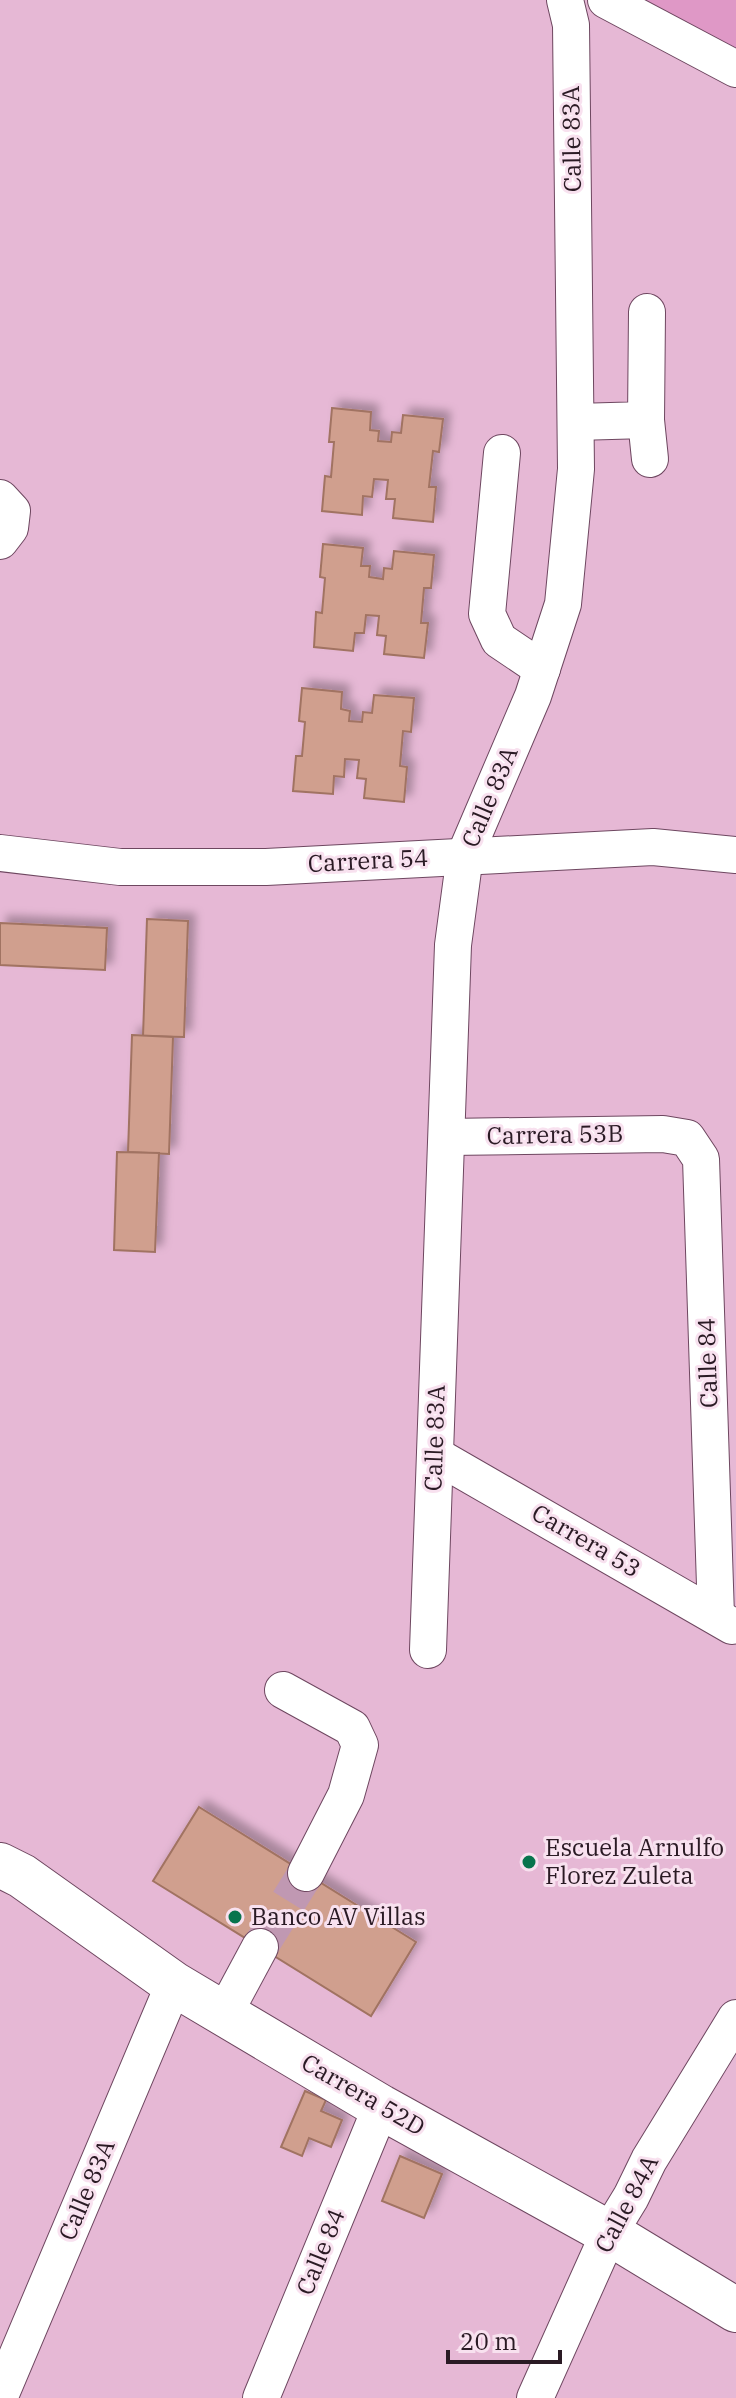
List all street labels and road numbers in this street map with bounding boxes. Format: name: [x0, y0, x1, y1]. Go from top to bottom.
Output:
street label: Calle 83A: [554, 85, 588, 193]
street label: Calle 83A: [454, 741, 525, 852]
street label: Carrera 54: [307, 841, 429, 879]
street label: Carrera 53B: [486, 1117, 624, 1151]
street label: Calle 84: [689, 1317, 725, 1409]
street label: Calle 83A: [416, 1384, 452, 1492]
street label: Carrera 53: [526, 1496, 647, 1584]
street label: Carrera 52D: [296, 2046, 431, 2142]
street label: Calle 83A: [51, 2134, 122, 2245]
street label: Calle 84A: [587, 2149, 666, 2258]
street label: Calle 84: [288, 2204, 352, 2299]

